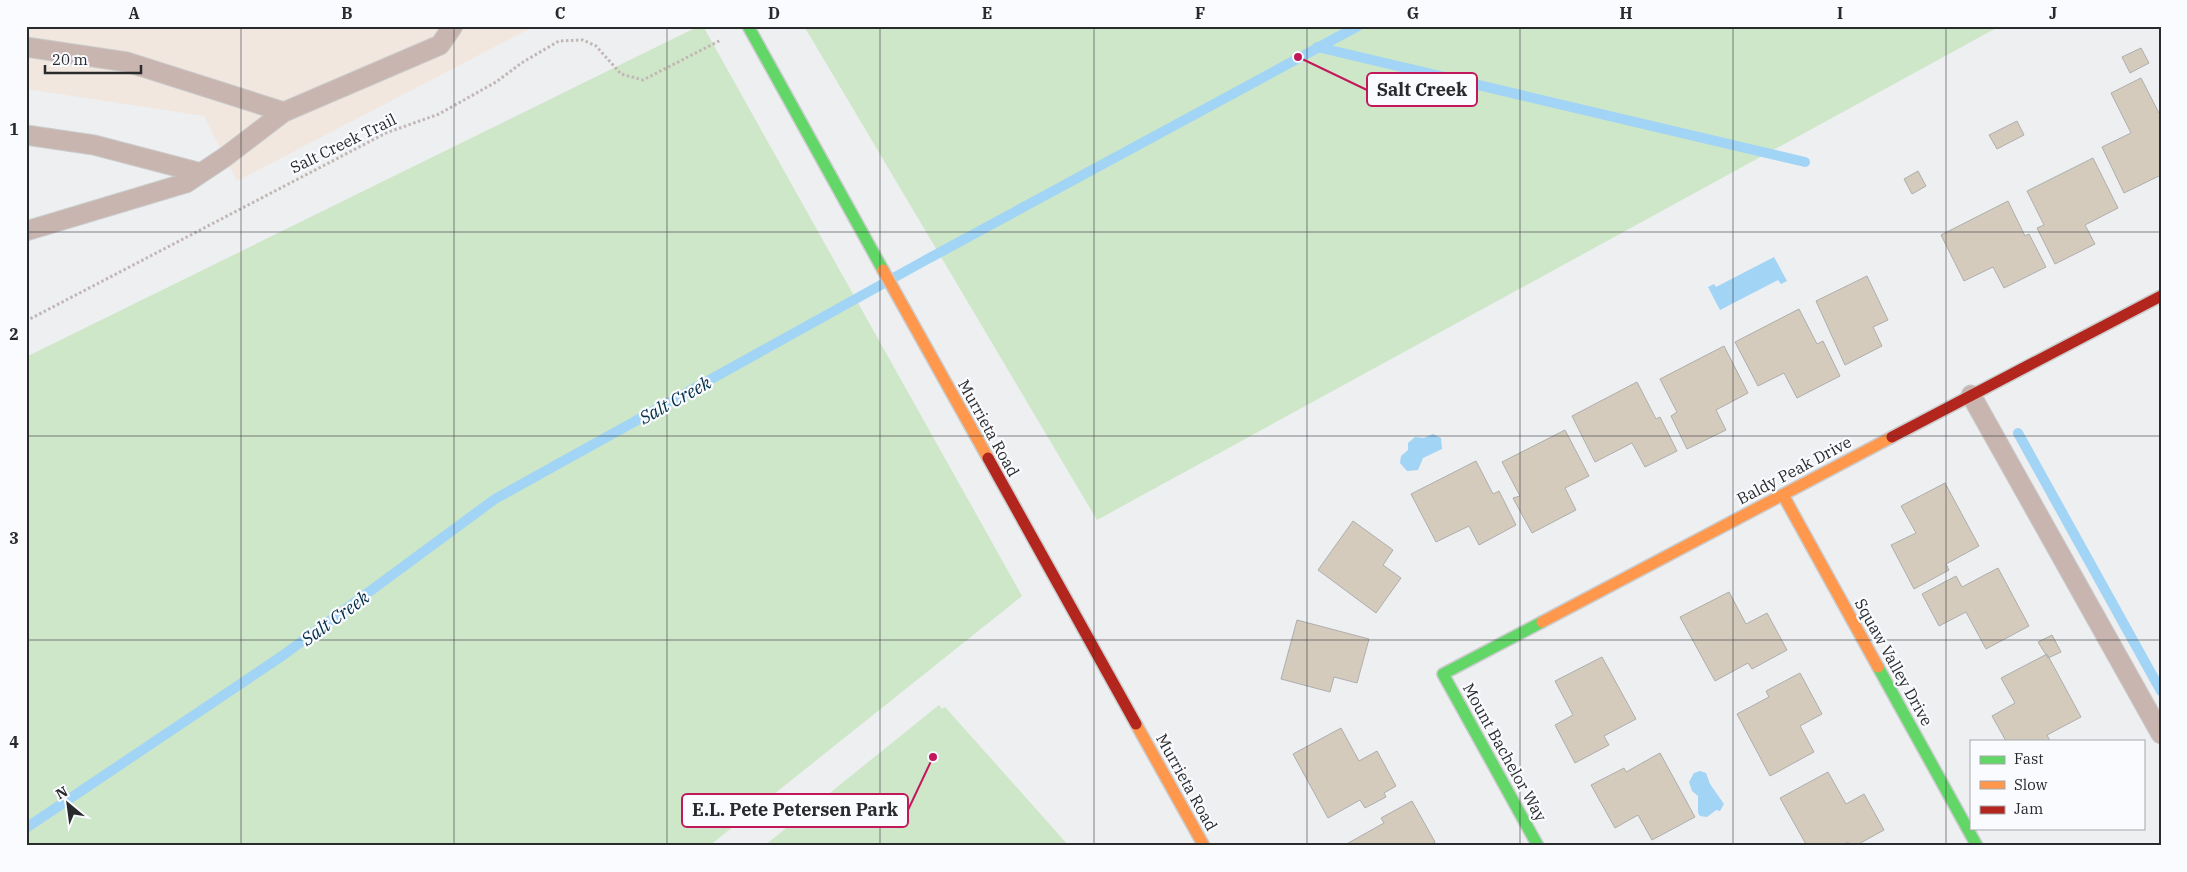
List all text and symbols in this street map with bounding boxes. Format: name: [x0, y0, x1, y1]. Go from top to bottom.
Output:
text: A: [128, 3, 140, 23]
text: B: [341, 3, 353, 23]
text: C: [555, 3, 565, 23]
text: D: [768, 3, 780, 23]
text: E: [982, 3, 992, 23]
text: F: [1195, 3, 1205, 23]
text: G: [1407, 3, 1419, 23]
text: H: [1620, 3, 1633, 23]
text: I: [1837, 3, 1843, 23]
text: J: [2049, 3, 2057, 23]
scale bar: [45, 42, 141, 74]
text: 20 m: [52, 50, 88, 69]
callout: Salt Creek: [1367, 73, 1477, 106]
text: Salt Creek: [1377, 78, 1468, 101]
street label: Salt Creek Trail: [287, 109, 400, 177]
text: 1: [9, 119, 19, 139]
text: 2: [9, 324, 19, 344]
water label: Salt Creek: [634, 371, 715, 430]
street label: Murrieta Road: [954, 376, 1024, 480]
street label: Baldy Peak Drive: [1733, 431, 1855, 509]
text: 3: [9, 528, 19, 548]
water label: Salt Creek: [296, 585, 374, 651]
street label: Squaw Valley Drive: [1851, 595, 1937, 729]
street label: Mount Bachelor Way: [1459, 679, 1552, 825]
street label: Murrieta Road: [1152, 730, 1222, 834]
text: 4: [9, 732, 19, 752]
legend: [1970, 740, 2144, 830]
text: Fast: [2014, 749, 2044, 768]
text: Slow: [2014, 775, 2048, 794]
north arrow: [42, 780, 92, 830]
text: N: [52, 782, 71, 803]
callout: E.L. Pete Petersen Park: [682, 794, 908, 827]
text: E.L. Pete Petersen Park: [692, 798, 899, 821]
text: Jam: [2014, 799, 2043, 818]

